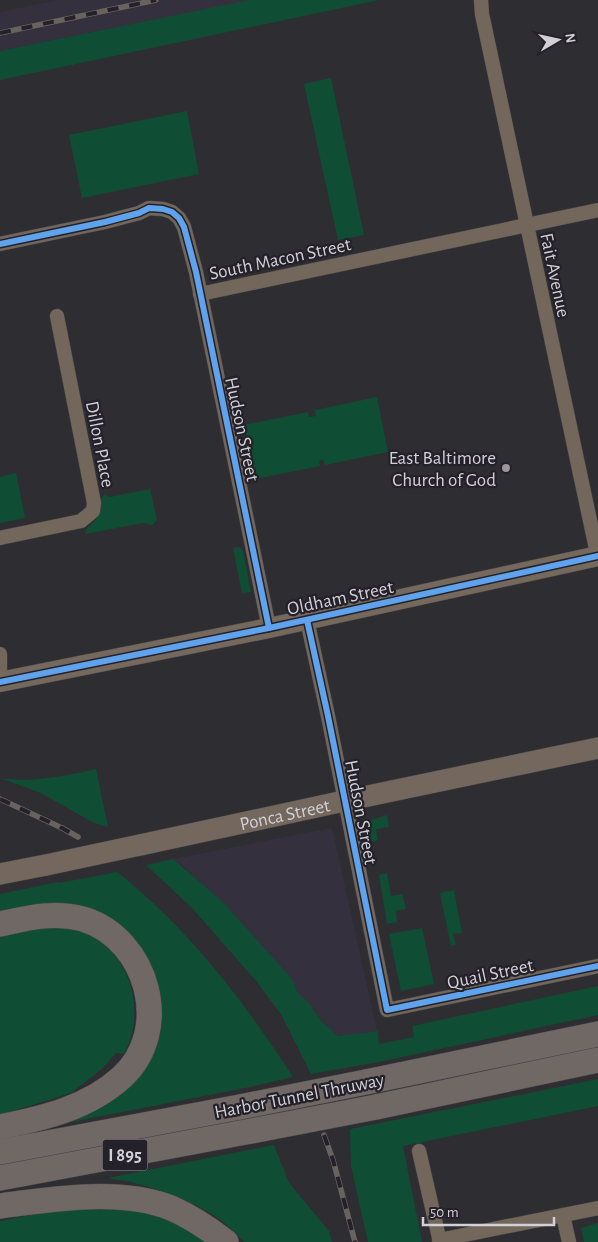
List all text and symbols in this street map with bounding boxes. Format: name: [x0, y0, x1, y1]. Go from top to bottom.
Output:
north arrow: [533, 15, 583, 65]
text: N: [562, 32, 578, 44]
street label: Fait Avenue: [536, 231, 573, 319]
street label: South Macon Street: [208, 235, 353, 284]
street label: Hudson Street: [221, 375, 262, 483]
street label: Dillon Place: [82, 399, 117, 489]
place label: East Baltimore Church of God: [389, 449, 496, 490]
marker: East Baltimore Church of God: [500, 462, 512, 474]
street label: Oldham Street: [285, 578, 395, 619]
street label: Hudson Street: [341, 758, 380, 866]
street label: Ponca Street: [238, 796, 332, 834]
street label: Quail Street: [445, 956, 535, 993]
street label: Harbor Tunnel Thruway: [213, 1071, 386, 1122]
road number: I 895: [102, 1140, 148, 1170]
scale bar: [423, 1194, 554, 1226]
text: 50 m: [430, 1205, 459, 1220]

